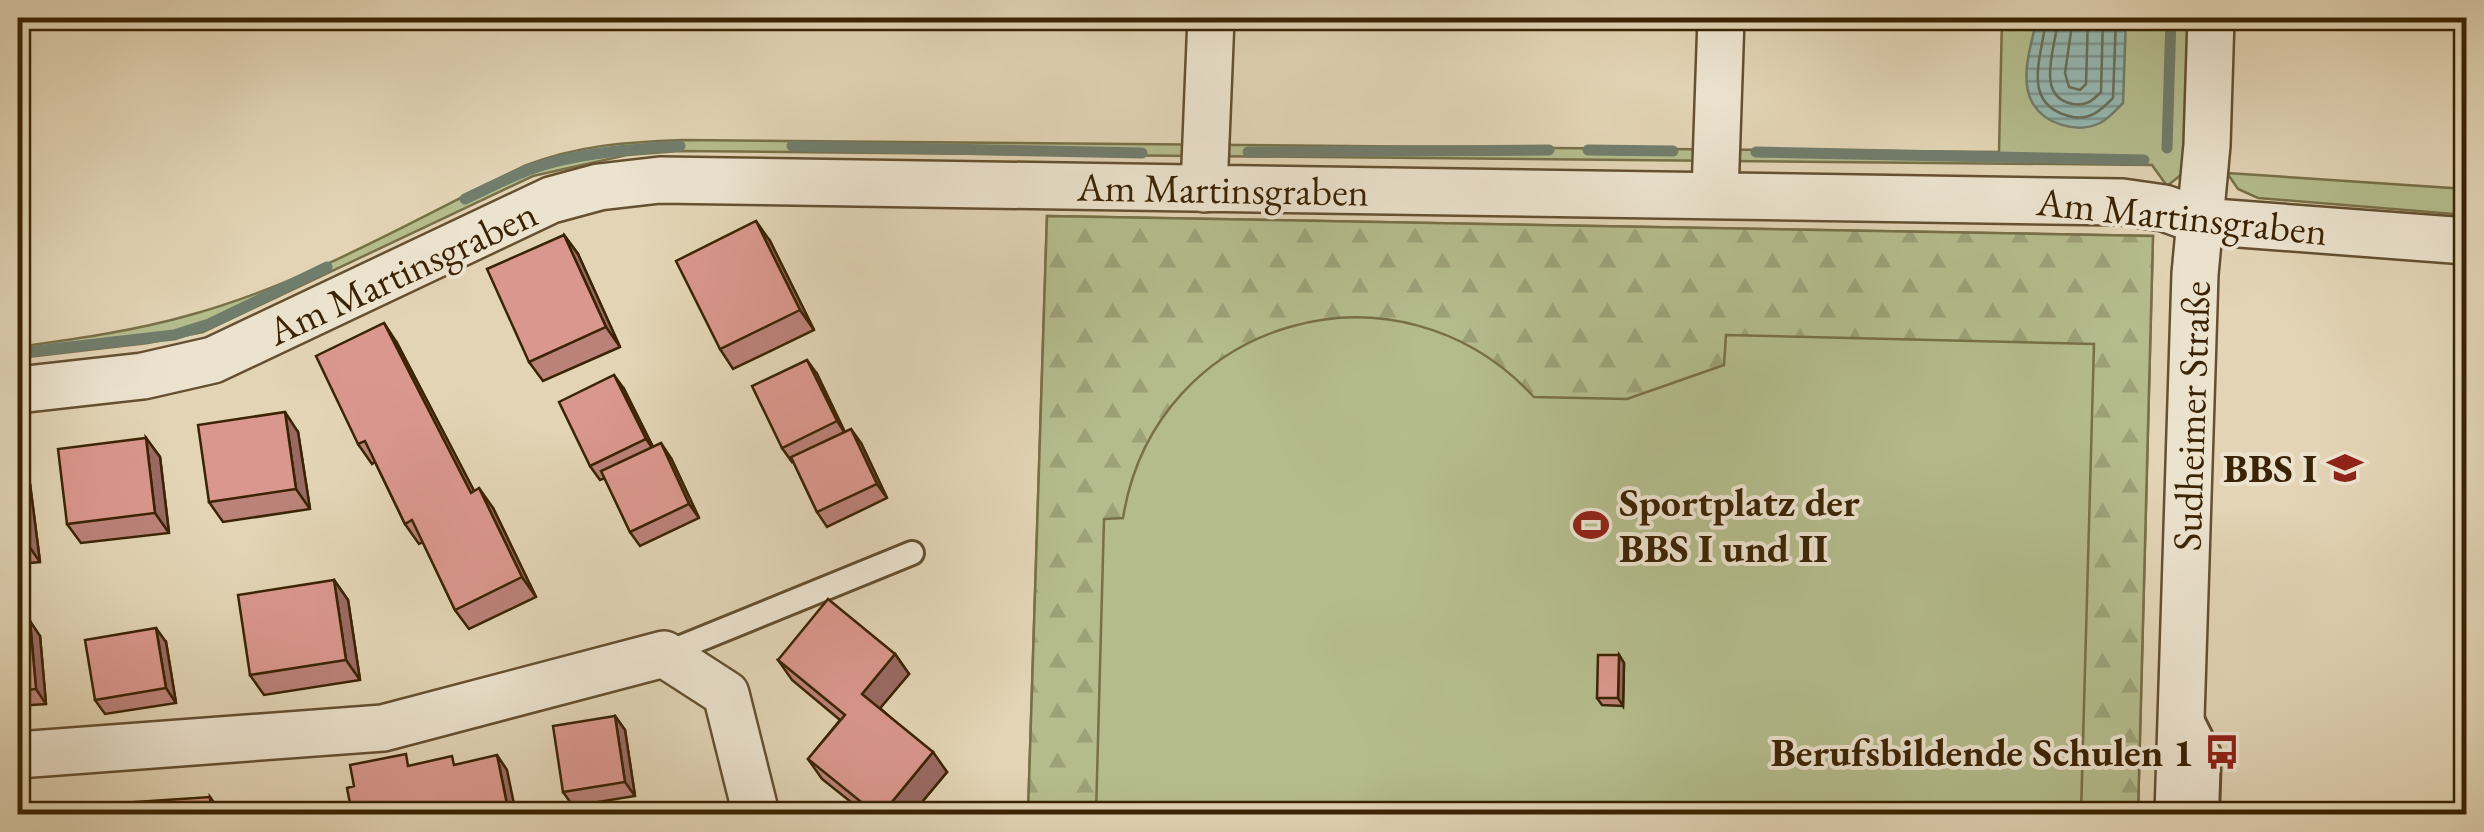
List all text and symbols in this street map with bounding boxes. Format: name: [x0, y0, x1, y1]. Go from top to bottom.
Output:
street label: Am Martinsgraben: [1076, 160, 1369, 218]
street label: Am Martinsgraben: [2033, 175, 2330, 257]
street label: Am Martinsgraben: [258, 187, 545, 358]
street label: Sudheimer Straße: [2160, 280, 2222, 552]
place label: BBS I: [2223, 442, 2317, 494]
school or university icon: BBS I: [2326, 449, 2364, 487]
place label: Sportplatz der BBS I und II: [1619, 476, 1860, 574]
sports icon: Sportplatz der BBS I und II: [1572, 506, 1610, 544]
place label: Berufsbildende Schulen 1: [1771, 726, 2194, 778]
bus stop icon: Berufsbildende Schulen 1: [2203, 733, 2241, 771]

